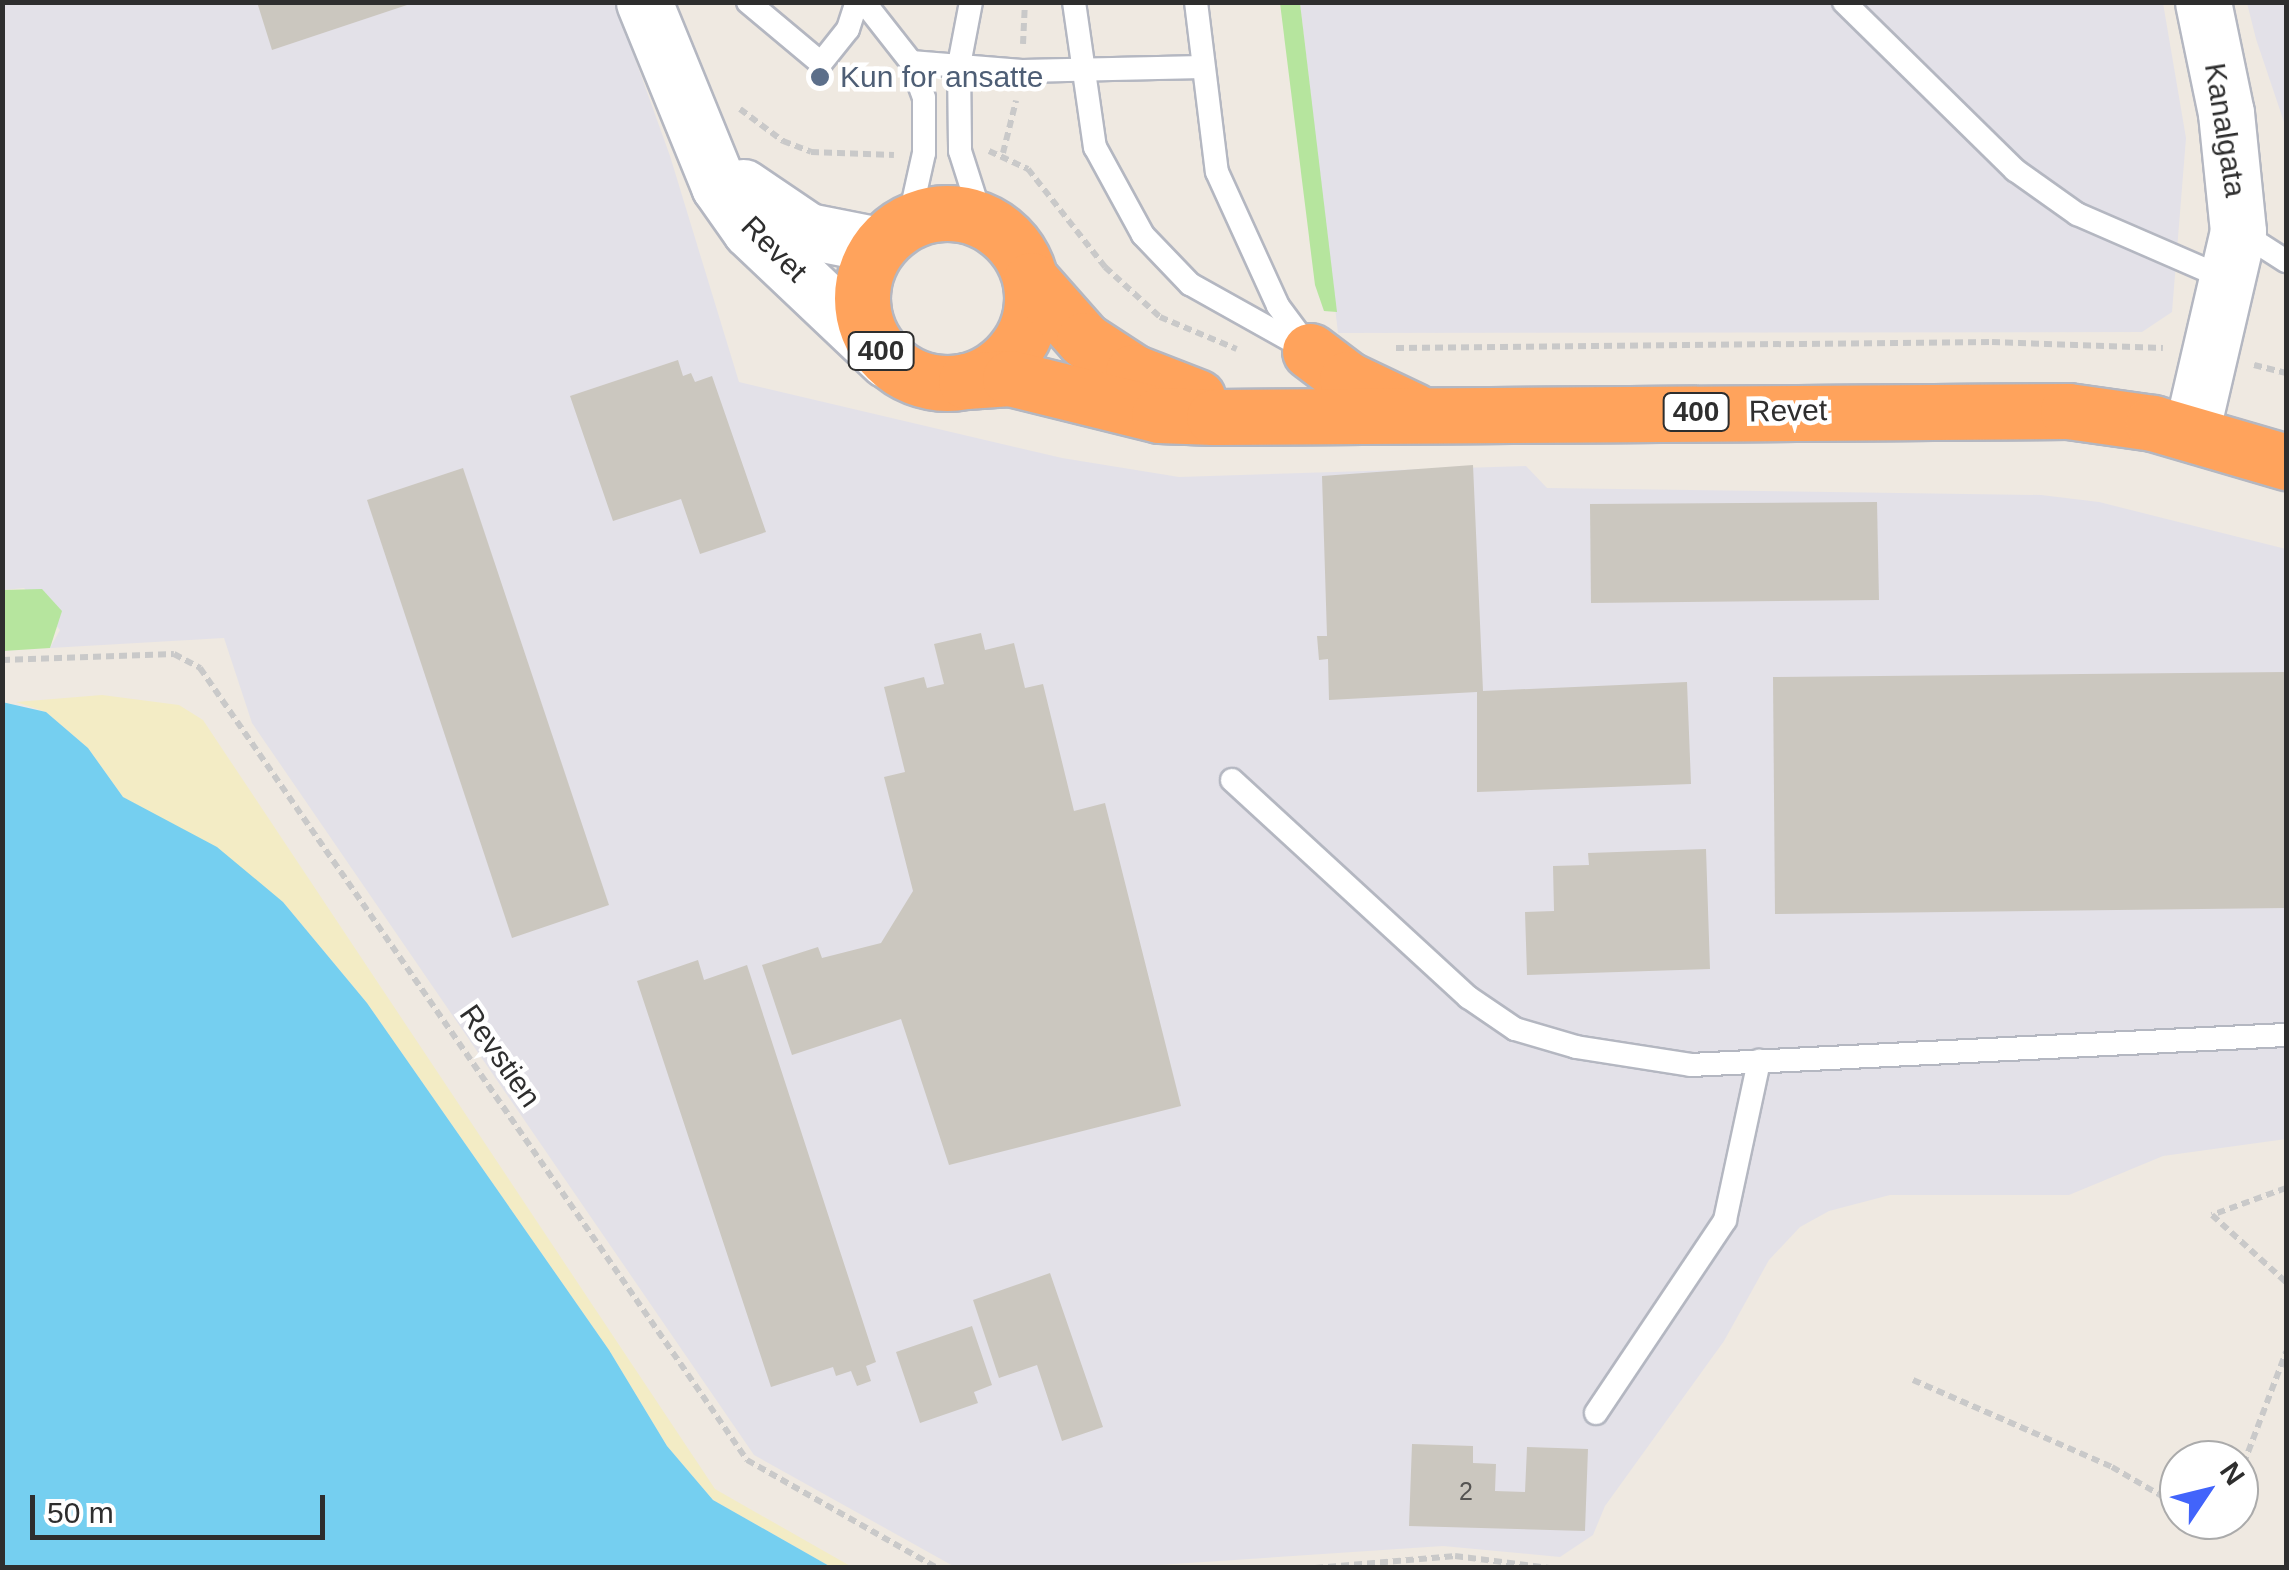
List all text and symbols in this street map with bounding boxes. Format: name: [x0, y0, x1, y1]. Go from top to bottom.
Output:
place label: Kun for ansatte: [840, 59, 1043, 95]
street label: Kanalgata: [2197, 60, 2253, 200]
marker: Kun for ansatte: [809, 66, 831, 88]
street label: Revet: [734, 209, 814, 289]
road number: 400: [846, 328, 916, 374]
road number: 400: [1661, 389, 1731, 435]
street label: Revet: [1749, 392, 1827, 430]
street label: Revstien: [452, 998, 548, 1114]
north arrow: [2159, 1440, 2259, 1540]
text: N: [2214, 1456, 2251, 1491]
scale bar: [35, 1475, 330, 1537]
house number: 2: [1459, 1476, 1473, 1506]
text: 50 m: [47, 1496, 114, 1529]

